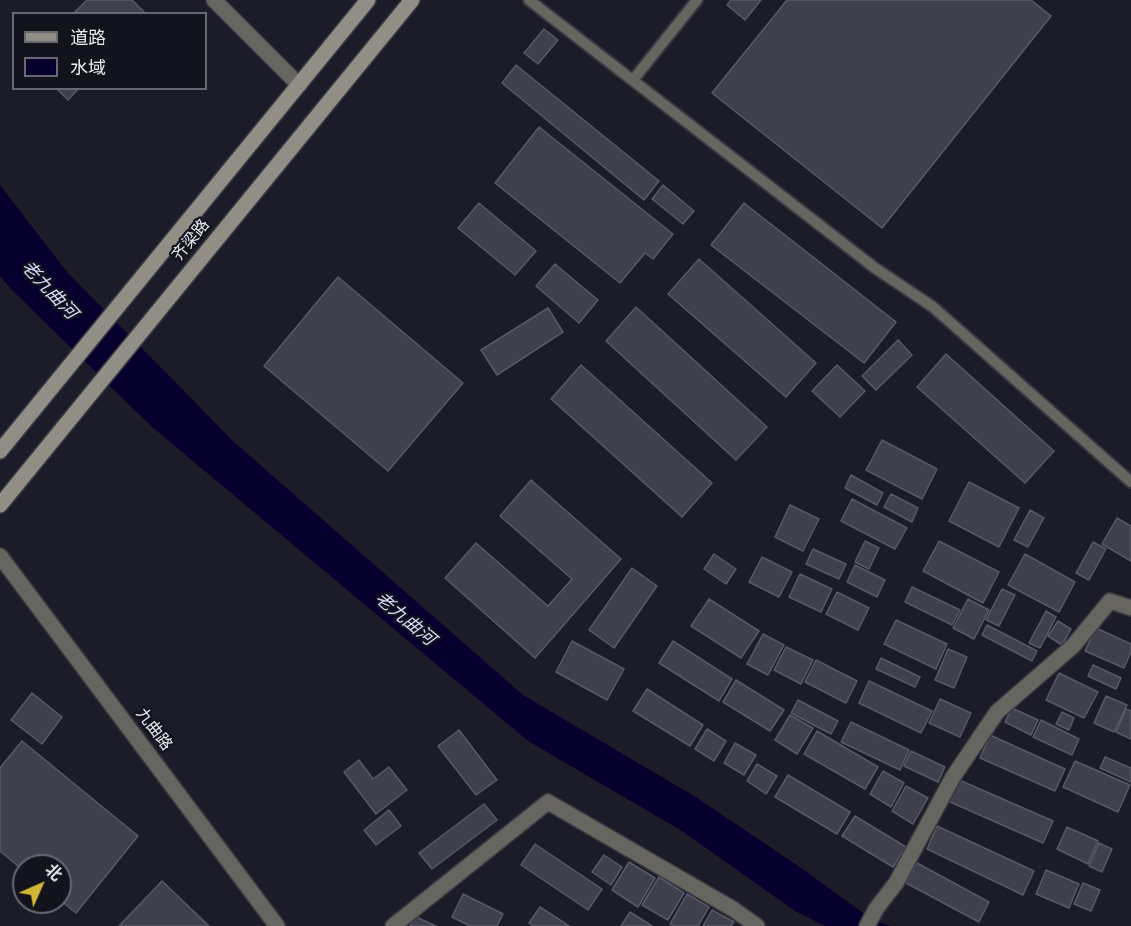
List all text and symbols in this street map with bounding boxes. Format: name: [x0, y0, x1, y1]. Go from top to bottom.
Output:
legend: [12, 12, 207, 90]
text: 道路: [70, 26, 106, 51]
text: 水域: [70, 56, 106, 81]
street label: 齐梁路: [169, 216, 215, 266]
water label: 老九曲河: [16, 257, 80, 325]
water label: 老九曲河: [369, 589, 439, 651]
street label: 九曲路: [131, 705, 175, 755]
north arrow: [12, 854, 72, 914]
text: 北: [40, 859, 67, 886]

